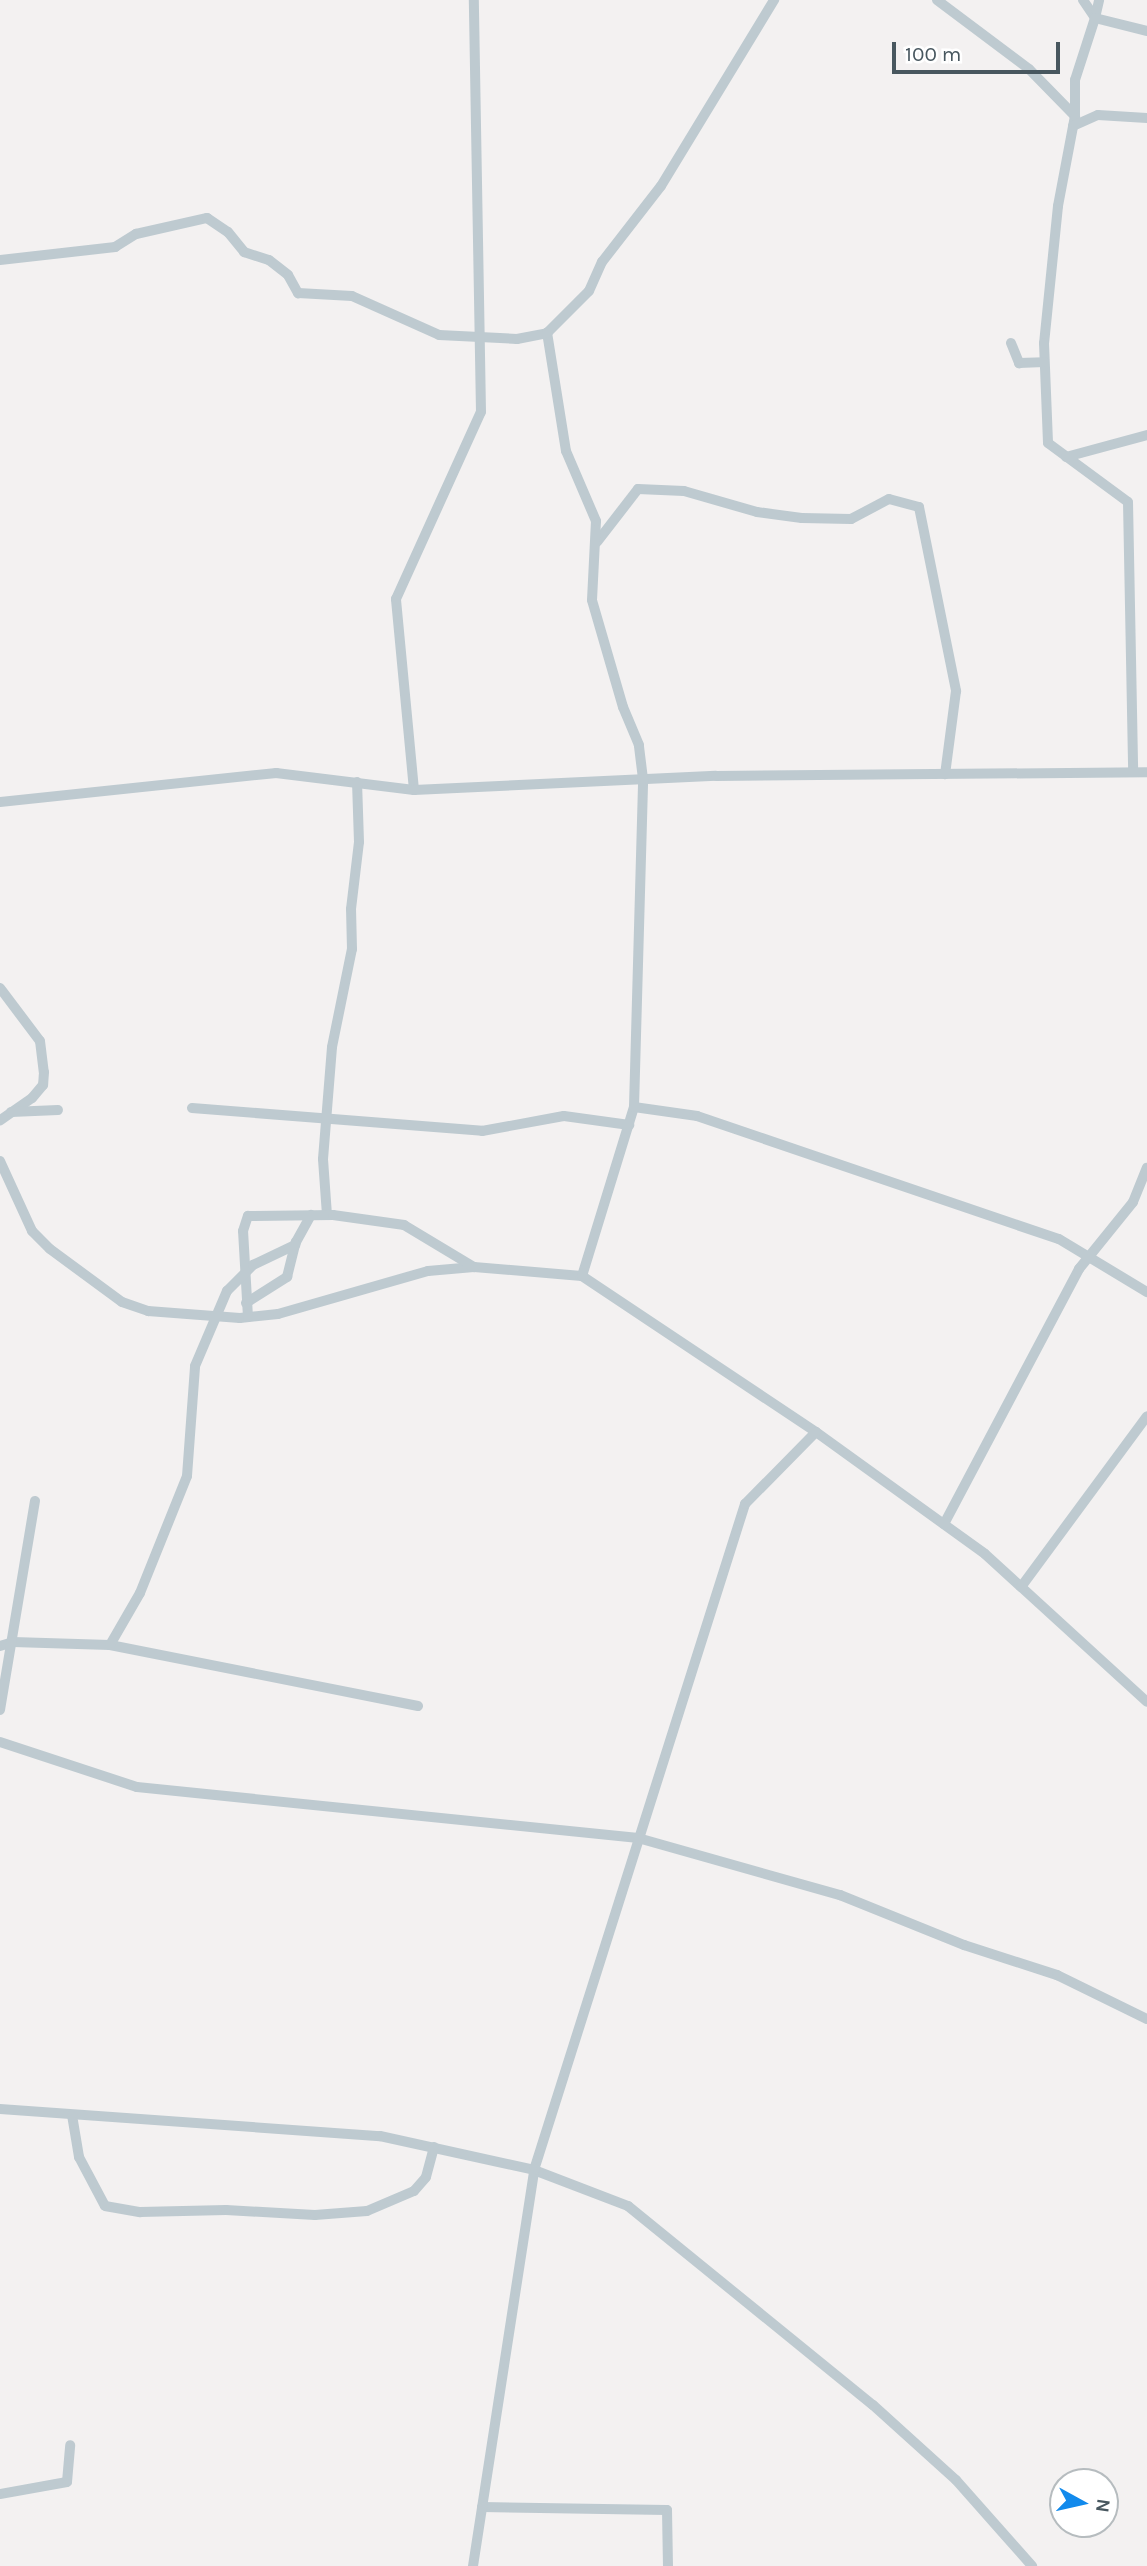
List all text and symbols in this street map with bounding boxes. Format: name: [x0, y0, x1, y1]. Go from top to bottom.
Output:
scale bar: [895, 28, 1063, 72]
text: 100 m: [905, 42, 962, 66]
north arrow: [1049, 2468, 1119, 2538]
text: N: [1091, 2497, 1115, 2514]

